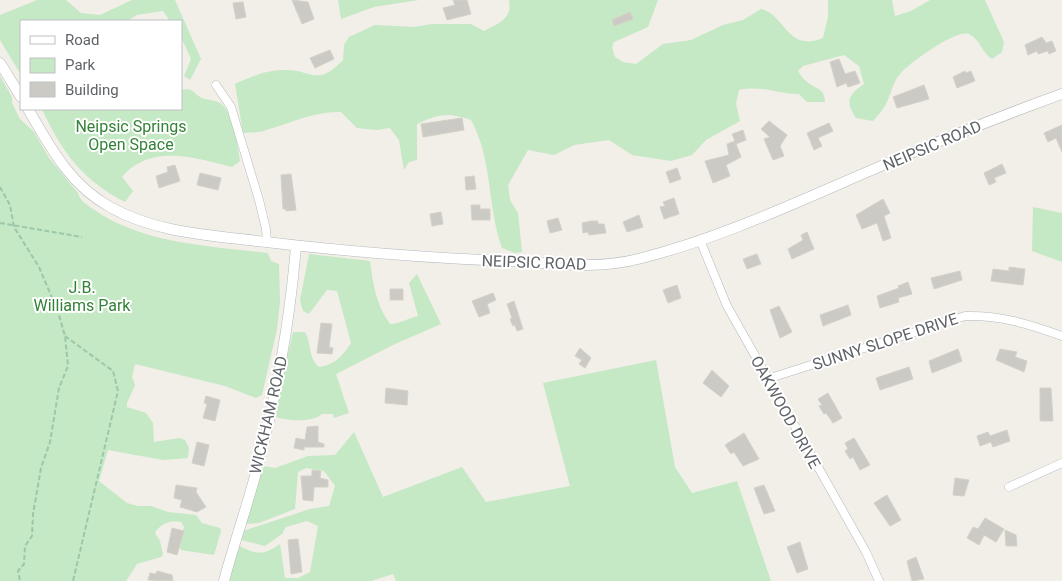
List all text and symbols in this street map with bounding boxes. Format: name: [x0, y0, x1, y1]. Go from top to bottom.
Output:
legend: [20, 20, 182, 110]
text: Road: [65, 31, 99, 49]
text: Park: [65, 56, 96, 74]
text: Building: [65, 81, 119, 99]
street label: NEIPSIC ROAD: [880, 116, 984, 175]
park label: Neipsic Springs Open Space: [75, 117, 187, 154]
street label: NEIPSIC ROAD: [481, 251, 587, 274]
park label: J.B. Williams Park: [34, 278, 131, 315]
street label: SUNNY SLOPE DRIVE: [810, 309, 960, 374]
street label: OAKWOOD DRIVE: [747, 353, 824, 472]
street label: WICKHAM ROAD: [246, 354, 291, 476]

